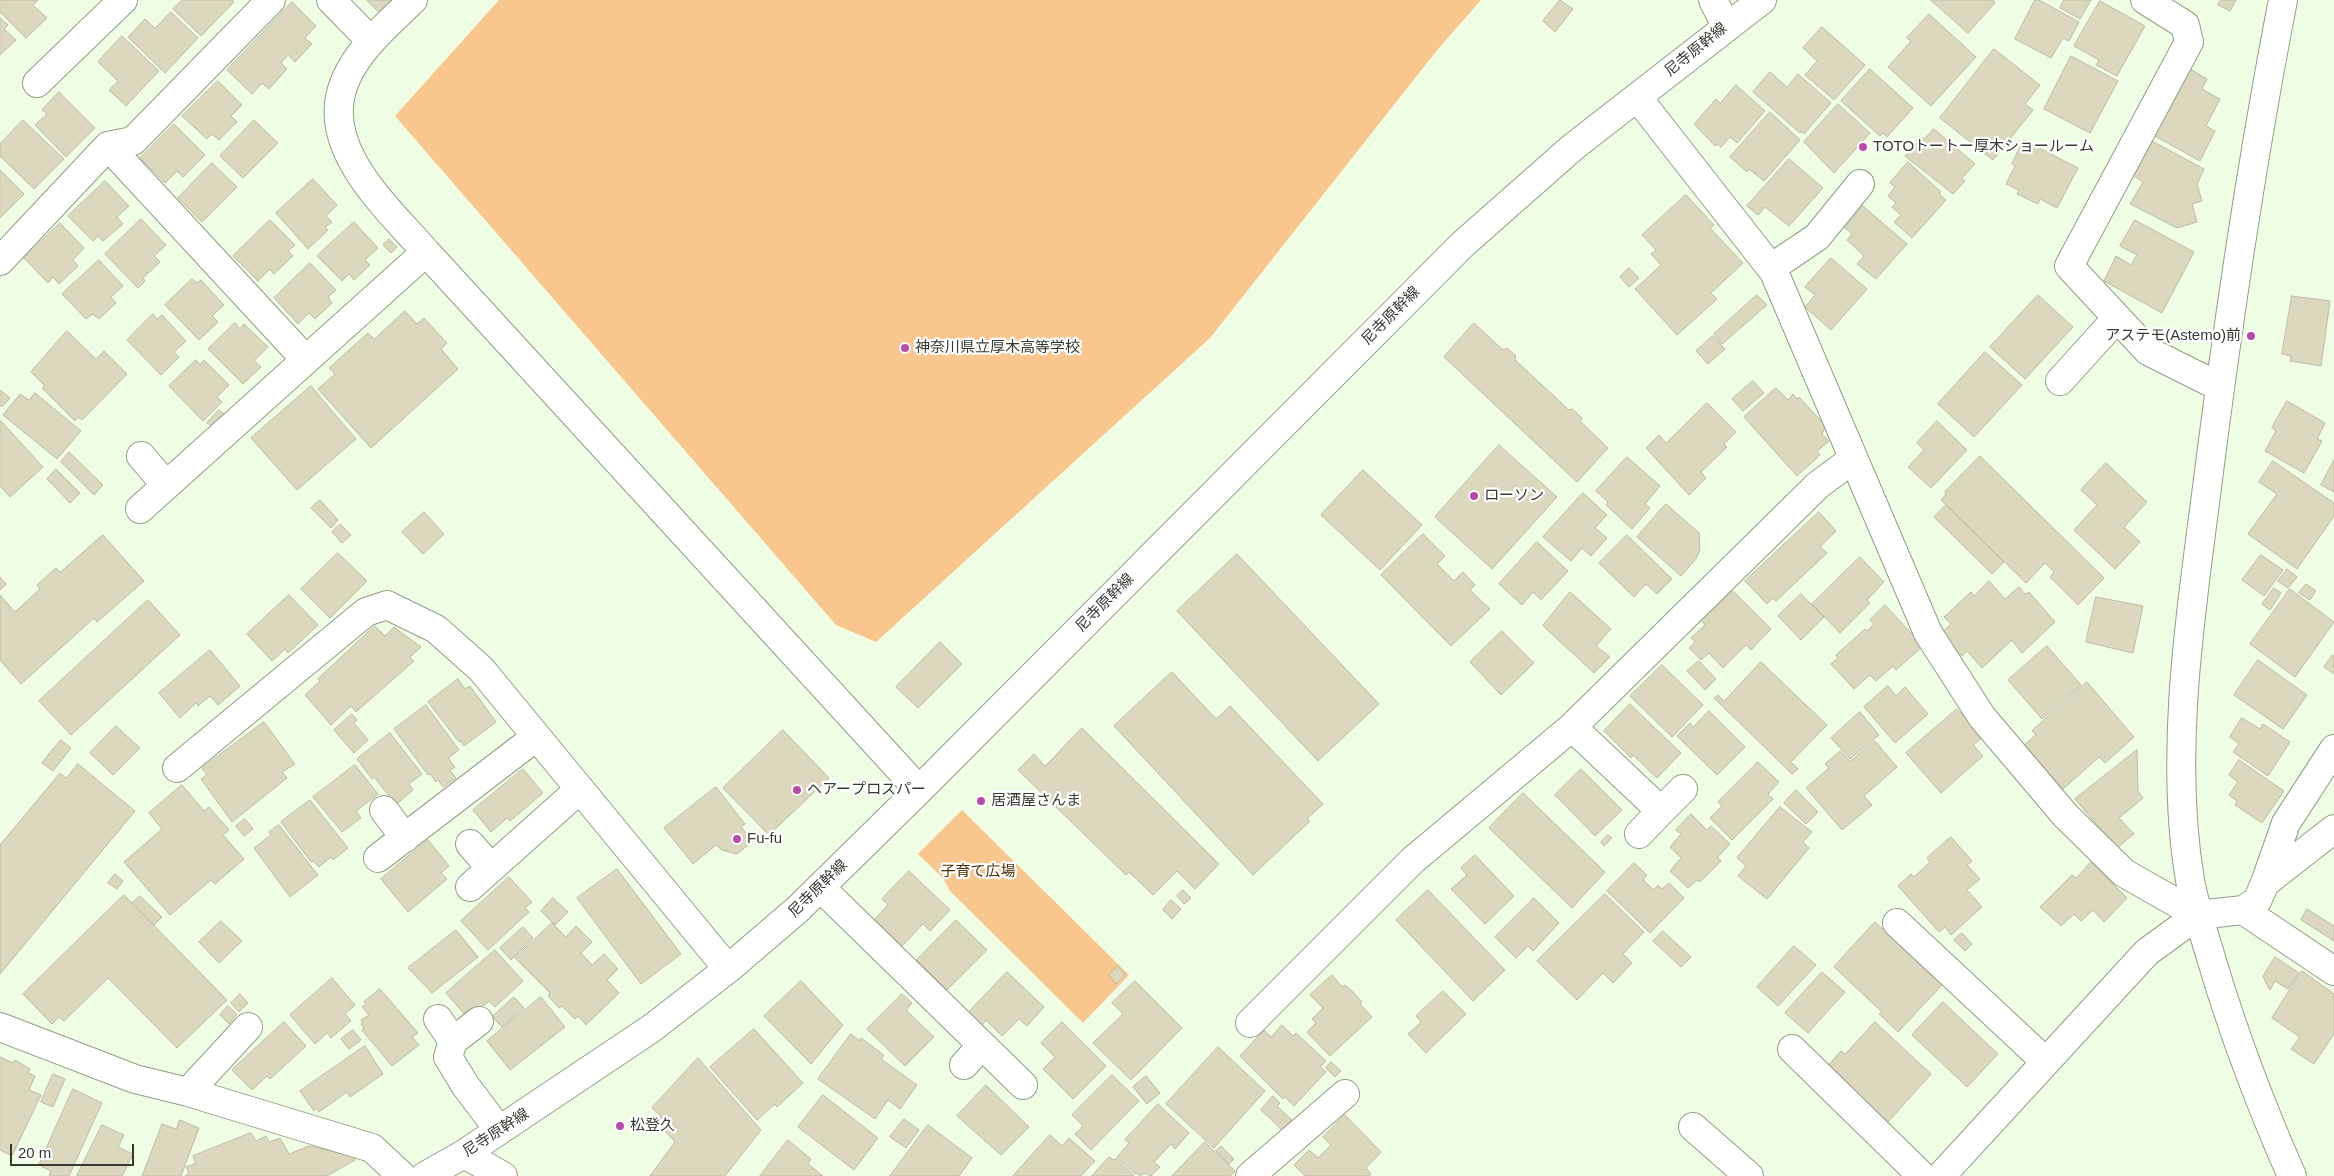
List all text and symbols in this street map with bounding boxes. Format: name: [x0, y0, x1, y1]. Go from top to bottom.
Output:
street label: 尼寺原幹線: [1661, 19, 1731, 81]
place label: TOTOトートー厚木ショールーム: [1873, 138, 2094, 156]
marker: TOTOトートー厚木ショールーム: [1857, 141, 1869, 153]
street label: 尼寺原幹線: [1358, 283, 1424, 349]
place label: アステモ(Astemo)前: [2105, 327, 2241, 345]
marker: アステモ(Astemo)前: [2245, 330, 2257, 342]
place label: 神奈川県立厚木高等学校: [915, 339, 1080, 357]
marker: 神奈川県立厚木高等学校: [899, 342, 911, 354]
place label: ローソン: [1484, 487, 1544, 505]
marker: ローソン: [1468, 490, 1480, 502]
street label: 尼寺原幹線: [1072, 570, 1138, 636]
place label: ヘアープロスパー: [807, 781, 926, 799]
marker: ヘアープロスパー: [791, 784, 803, 796]
place label: 居酒屋さんま: [991, 792, 1081, 810]
marker: 居酒屋さんま: [975, 795, 987, 807]
place label: Fu-fu: [747, 830, 782, 848]
marker: Fu-fu: [731, 833, 743, 845]
street label: 尼寺原幹線: [785, 856, 851, 922]
park label: 子育て広場: [941, 863, 1015, 881]
street label: 尼寺原幹線: [460, 1105, 532, 1161]
place label: 松登久: [630, 1117, 675, 1135]
marker: 松登久: [614, 1120, 626, 1132]
scale bar: [12, 1134, 136, 1166]
text: 20 m: [18, 1144, 51, 1161]

